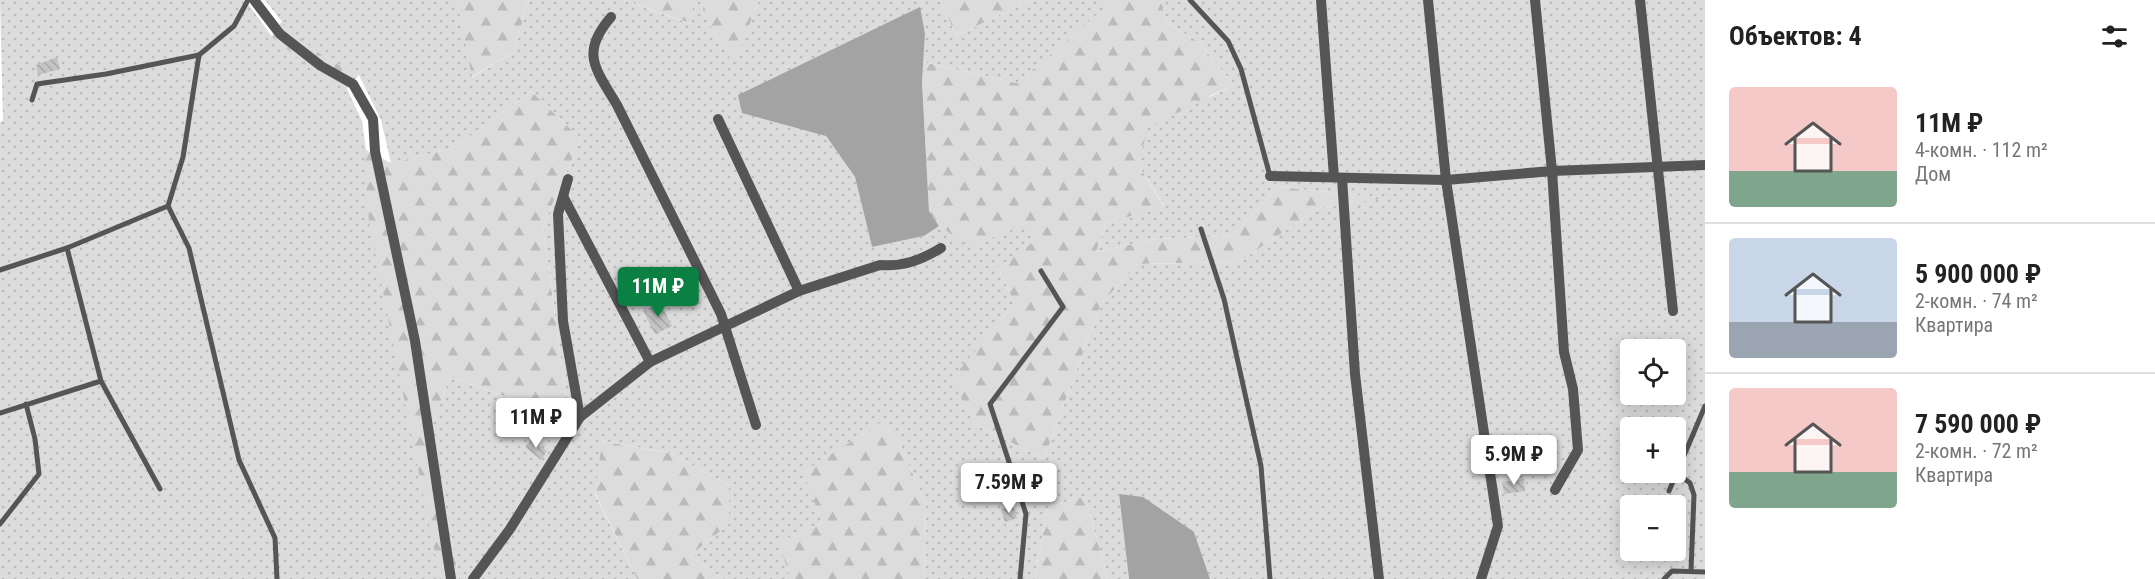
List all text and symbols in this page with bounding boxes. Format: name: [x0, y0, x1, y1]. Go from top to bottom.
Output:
icon: filters: [2098, 20, 2131, 53]
text: Объектов: 4: [1729, 21, 1862, 51]
text: 11M ₽: [1915, 108, 1983, 138]
icon: home: [1777, 111, 1849, 183]
text: 4-комн. · 112 m²: [1915, 138, 2048, 162]
text: Дом: [1915, 162, 1951, 186]
text: 5 900 000 ₽: [1915, 259, 2041, 289]
icon: home: [1777, 262, 1849, 334]
pin: 11M ₽: [616, 267, 700, 318]
text: 11M ₽: [632, 274, 684, 298]
text: 2-комн. · 74 m²: [1915, 289, 2038, 313]
text: Квартира: [1915, 313, 1993, 337]
map controls: [1620, 339, 1686, 561]
button: locate: [1620, 339, 1686, 405]
pin: 11M ₽: [494, 398, 578, 449]
text: 11M ₽: [510, 405, 562, 429]
text: 7 590 000 ₽: [1915, 409, 2041, 439]
icon: home: [1777, 412, 1849, 484]
button: +: [1620, 417, 1686, 483]
pin: 5.9M ₽: [1465, 435, 1563, 486]
text: 2-комн. · 72 m²: [1915, 439, 2038, 463]
text: 5.9M ₽: [1485, 442, 1543, 466]
pin: 7.59M ₽: [954, 463, 1064, 514]
text: Квартира: [1915, 463, 1993, 487]
text: 7.59M ₽: [975, 470, 1043, 494]
button: −: [1620, 495, 1686, 561]

